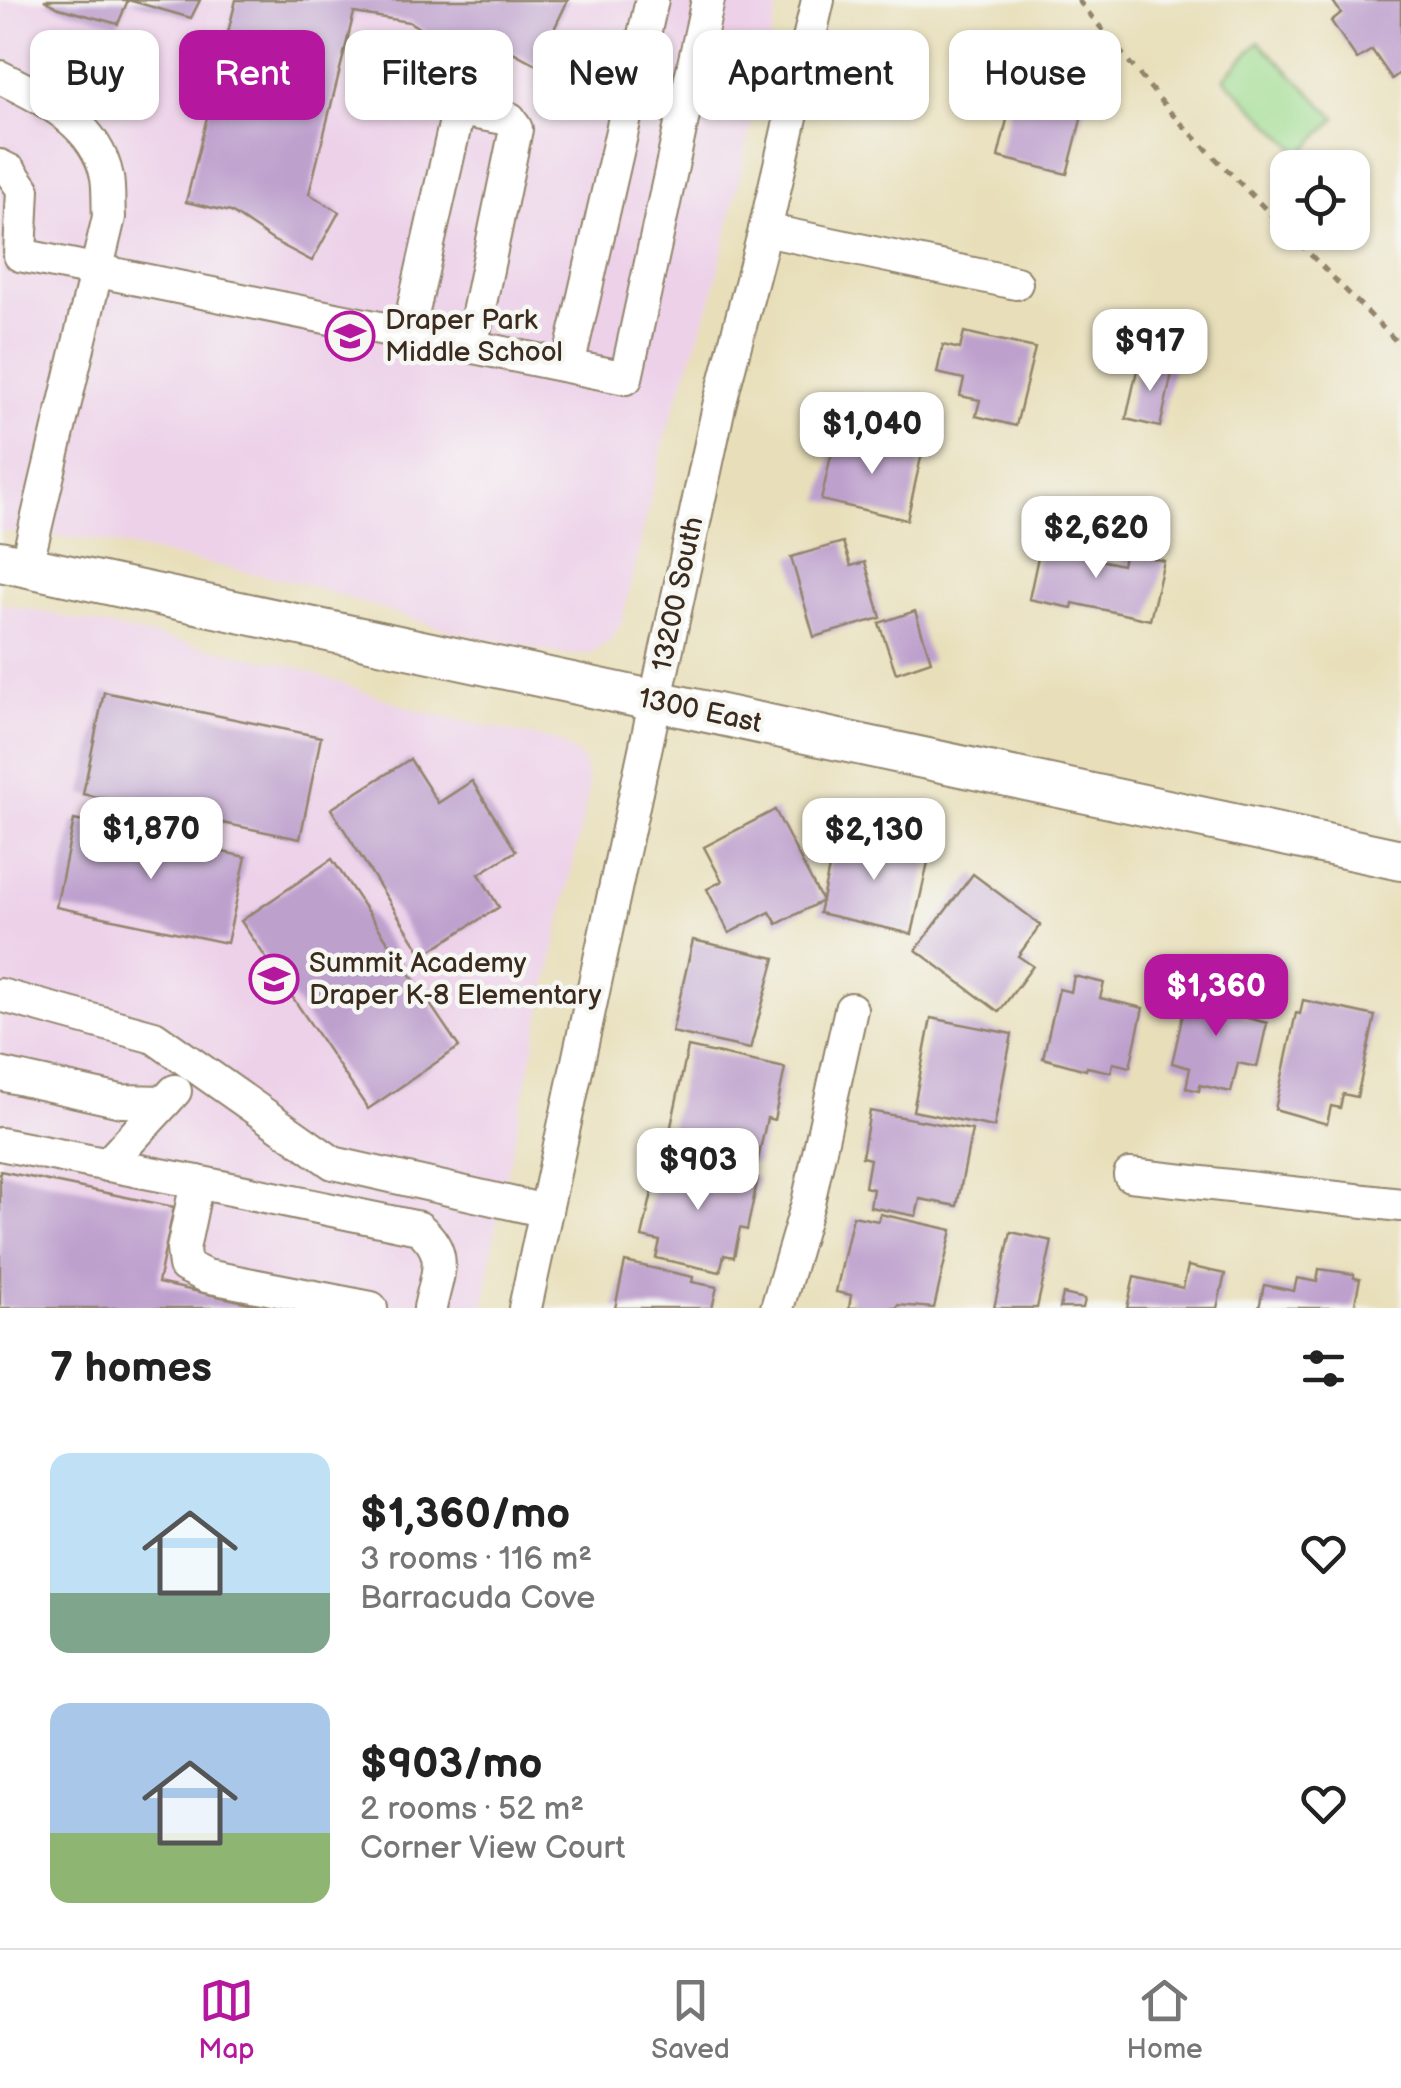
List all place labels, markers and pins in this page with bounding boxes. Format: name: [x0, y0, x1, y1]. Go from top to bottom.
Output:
place label: Draper Park Middle School: [385, 304, 563, 369]
pin: $917: [1091, 309, 1209, 394]
school or university icon: Draper Park Middle School: [324, 310, 376, 362]
pin: $1,040: [791, 392, 953, 477]
pin: $2,620: [1015, 496, 1177, 581]
pin: $1,870: [70, 797, 232, 882]
pin: $2,130: [793, 798, 955, 883]
place label: Summit Academy Draper K-8 Elementary: [309, 947, 602, 1012]
school or university icon: Summit Academy Draper K-8 Elementary: [248, 953, 300, 1005]
pin: $1,360: [1135, 954, 1297, 1039]
pin: $903: [639, 1128, 757, 1213]

